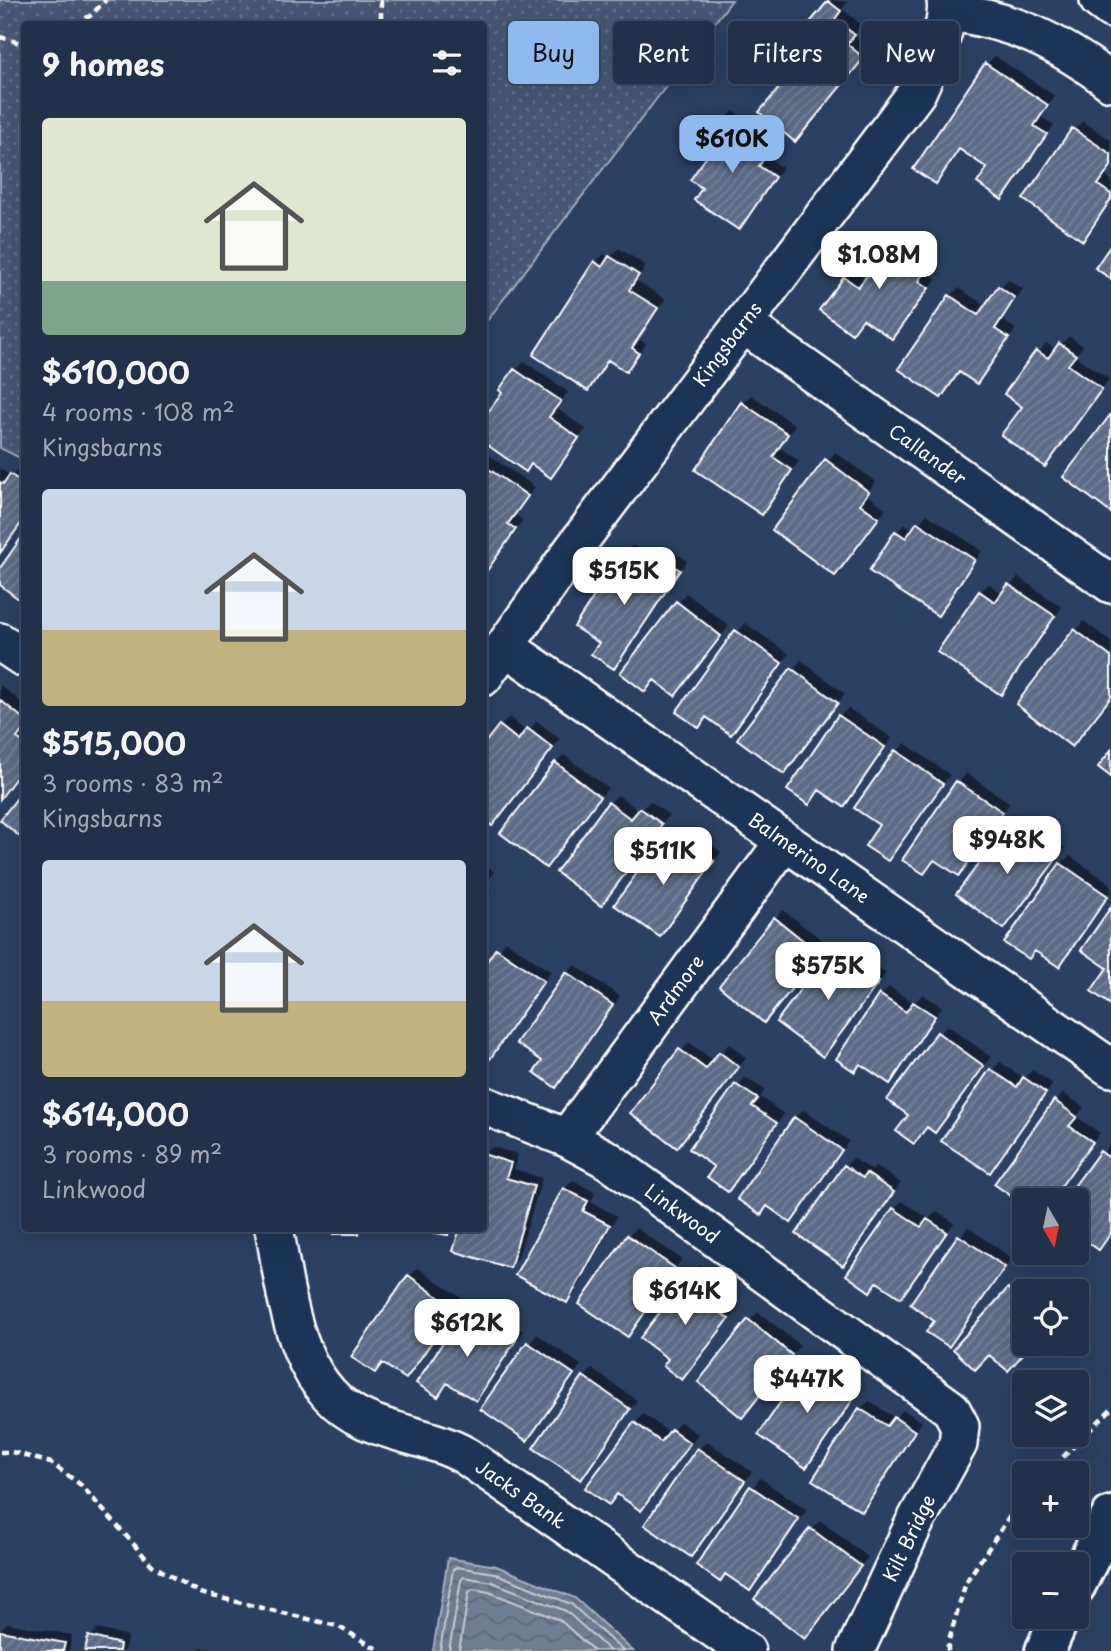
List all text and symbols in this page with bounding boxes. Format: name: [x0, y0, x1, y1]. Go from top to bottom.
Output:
chip: Buy: [508, 21, 599, 84]
chip: Rent: [613, 21, 714, 84]
chip: Filters: [728, 21, 847, 84]
chip: New: [861, 21, 959, 84]
text: 9 homes: [42, 41, 164, 86]
icon: filters: [428, 44, 466, 82]
pin: $610K: [683, 116, 781, 175]
text: $610K: [695, 120, 769, 155]
icon: home: [191, 163, 317, 289]
pin: $1.08M: [822, 232, 936, 291]
text: $1.08M: [837, 236, 921, 271]
street label: Kingsbarns: [686, 295, 768, 392]
text: $610,000: [42, 349, 190, 394]
text: 4 rooms · 108 m²: [42, 394, 235, 429]
street label: Callander: [883, 416, 973, 491]
text: Kingsbarns: [42, 429, 162, 464]
icon: home: [191, 534, 317, 660]
pin: $515K: [575, 548, 673, 607]
text: $515K: [589, 552, 659, 587]
text: $515,000: [42, 720, 186, 765]
text: 3 rooms · 83 m²: [42, 765, 224, 800]
text: Kingsbarns: [42, 800, 162, 835]
street label: Balmerino Lane: [743, 805, 876, 909]
pin: $948K: [958, 816, 1056, 876]
text: $948K: [969, 821, 1045, 856]
pin: $511K: [614, 828, 712, 887]
text: $511K: [630, 832, 696, 867]
icon: home: [191, 905, 317, 1031]
pin: $575K: [779, 942, 877, 1002]
text: $575K: [791, 947, 865, 982]
street label: Ardmore: [640, 948, 710, 1030]
text: $614,000: [42, 1091, 189, 1136]
text: 3 rooms · 89 m²: [42, 1136, 222, 1171]
text: Linkwood: [42, 1171, 146, 1206]
street label: Linkwood: [639, 1176, 725, 1249]
north arrow: [1012, 1188, 1088, 1265]
map controls: [1012, 1188, 1089, 1629]
pin: $614K: [636, 1268, 734, 1327]
text: $614K: [649, 1272, 721, 1307]
button: locate: [1012, 1279, 1089, 1356]
pin: $612K: [418, 1300, 516, 1359]
text: $612K: [431, 1304, 504, 1339]
pin: $447K: [758, 1356, 856, 1415]
text: $447K: [770, 1360, 844, 1395]
button: layers: [1012, 1370, 1089, 1447]
street label: Jacks Bank: [470, 1452, 572, 1535]
button: +: [1012, 1461, 1089, 1538]
street label: Kilt Bridge: [875, 1489, 941, 1586]
button: −: [1012, 1552, 1089, 1629]

